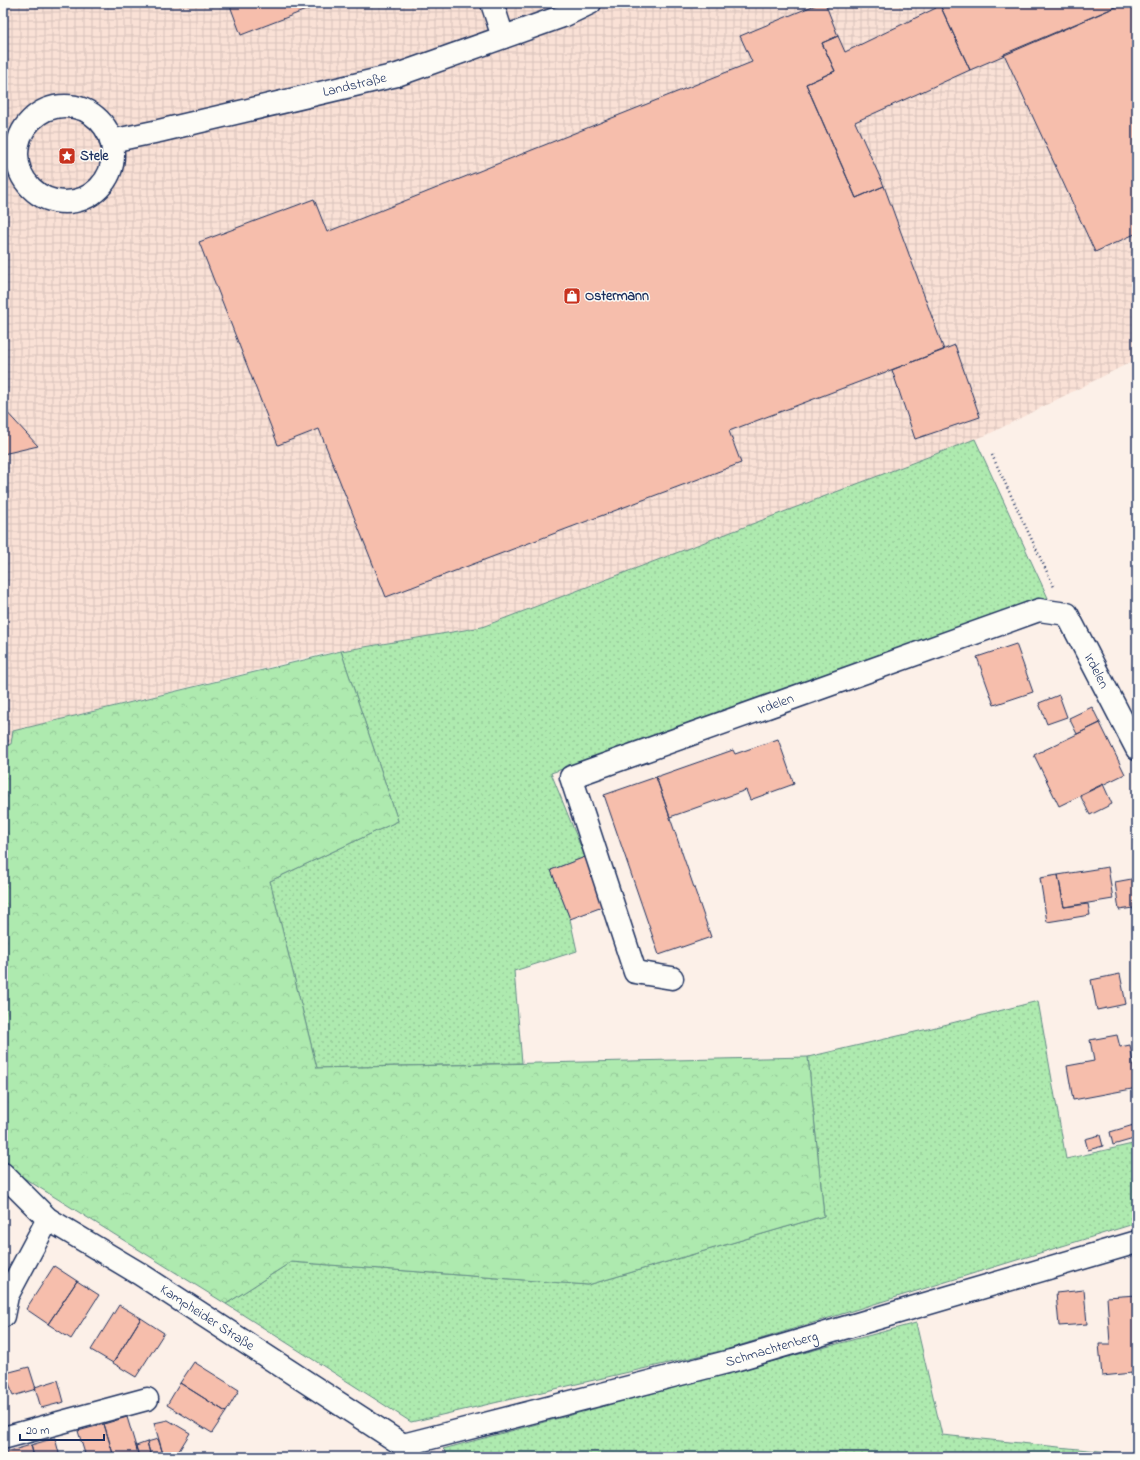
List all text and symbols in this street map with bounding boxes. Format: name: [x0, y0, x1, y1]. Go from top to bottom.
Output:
street label: Landstraße: [321, 67, 389, 103]
place icon: Stele: [57, 146, 77, 166]
place label: Stele: [80, 146, 109, 167]
shop icon: Ostermann: [562, 286, 582, 306]
place label: Ostermann: [585, 286, 649, 307]
street label: Irdelen: [1079, 649, 1114, 692]
street label: Irdelen: [755, 688, 797, 720]
street label: Kampheider Straße: [156, 1279, 259, 1357]
street label: Schmachtenberg: [723, 1326, 821, 1372]
scale bar: [20, 1416, 104, 1442]
text: 20 m: [26, 1422, 49, 1440]

